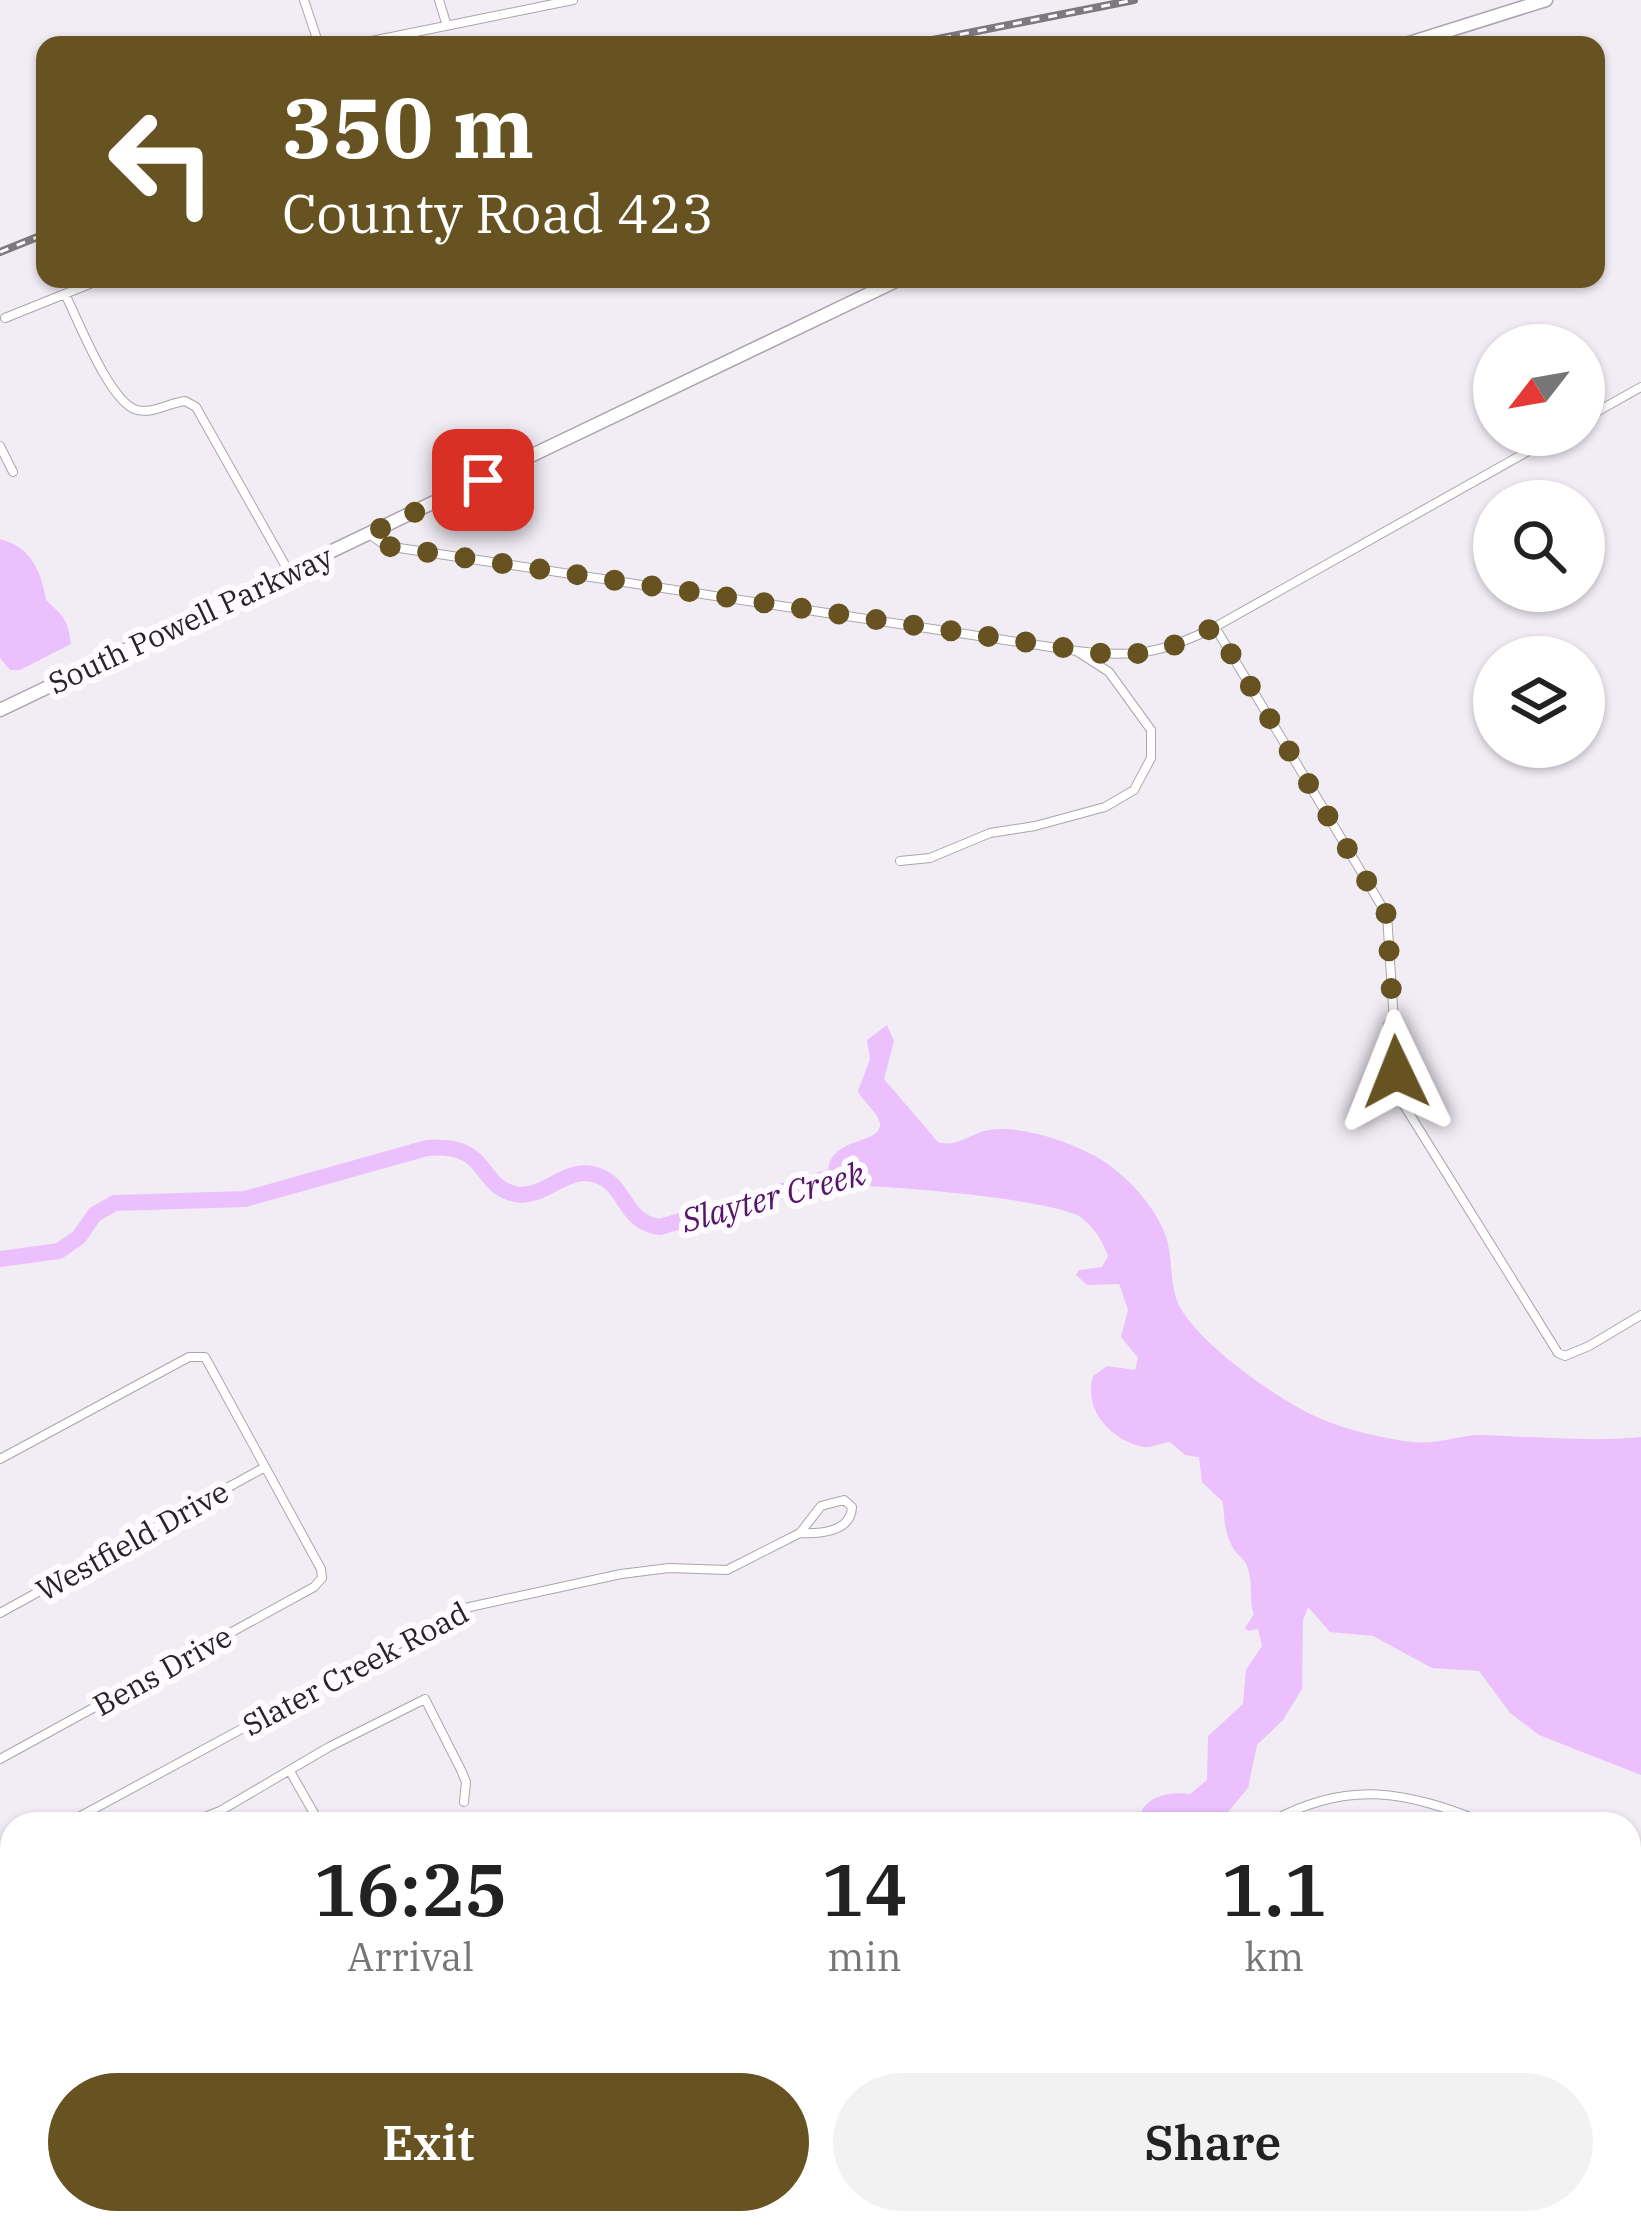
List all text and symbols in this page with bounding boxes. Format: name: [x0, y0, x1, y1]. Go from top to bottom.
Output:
text: 350 m: [282, 72, 534, 181]
icon: left: [84, 84, 240, 240]
text: County Road 423: [282, 178, 714, 248]
north arrow: [1473, 324, 1605, 456]
map controls: [1473, 324, 1605, 768]
pin: [432, 429, 534, 531]
icon: arrive: [450, 447, 516, 513]
button: search: [1473, 480, 1605, 612]
street label: South Powell Parkway: [42, 536, 338, 702]
button: layers: [1473, 636, 1605, 768]
position arrow: [1333, 1009, 1459, 1135]
water label: Slayter Creek: [676, 1151, 870, 1241]
street label: Westfield Drive: [29, 1471, 235, 1609]
street label: Slater Creek Road: [235, 1592, 475, 1744]
street label: Bens Drive: [86, 1616, 238, 1724]
text: 16:25: [313, 1842, 508, 1936]
text: 14: [821, 1842, 908, 1936]
text: 1.1: [1221, 1842, 1328, 1936]
text: Arrival: [347, 1931, 474, 1982]
text: min: [827, 1931, 902, 1982]
text: km: [1244, 1931, 1304, 1982]
button: Exit: [48, 2073, 809, 2211]
button: Share: [833, 2073, 1593, 2211]

